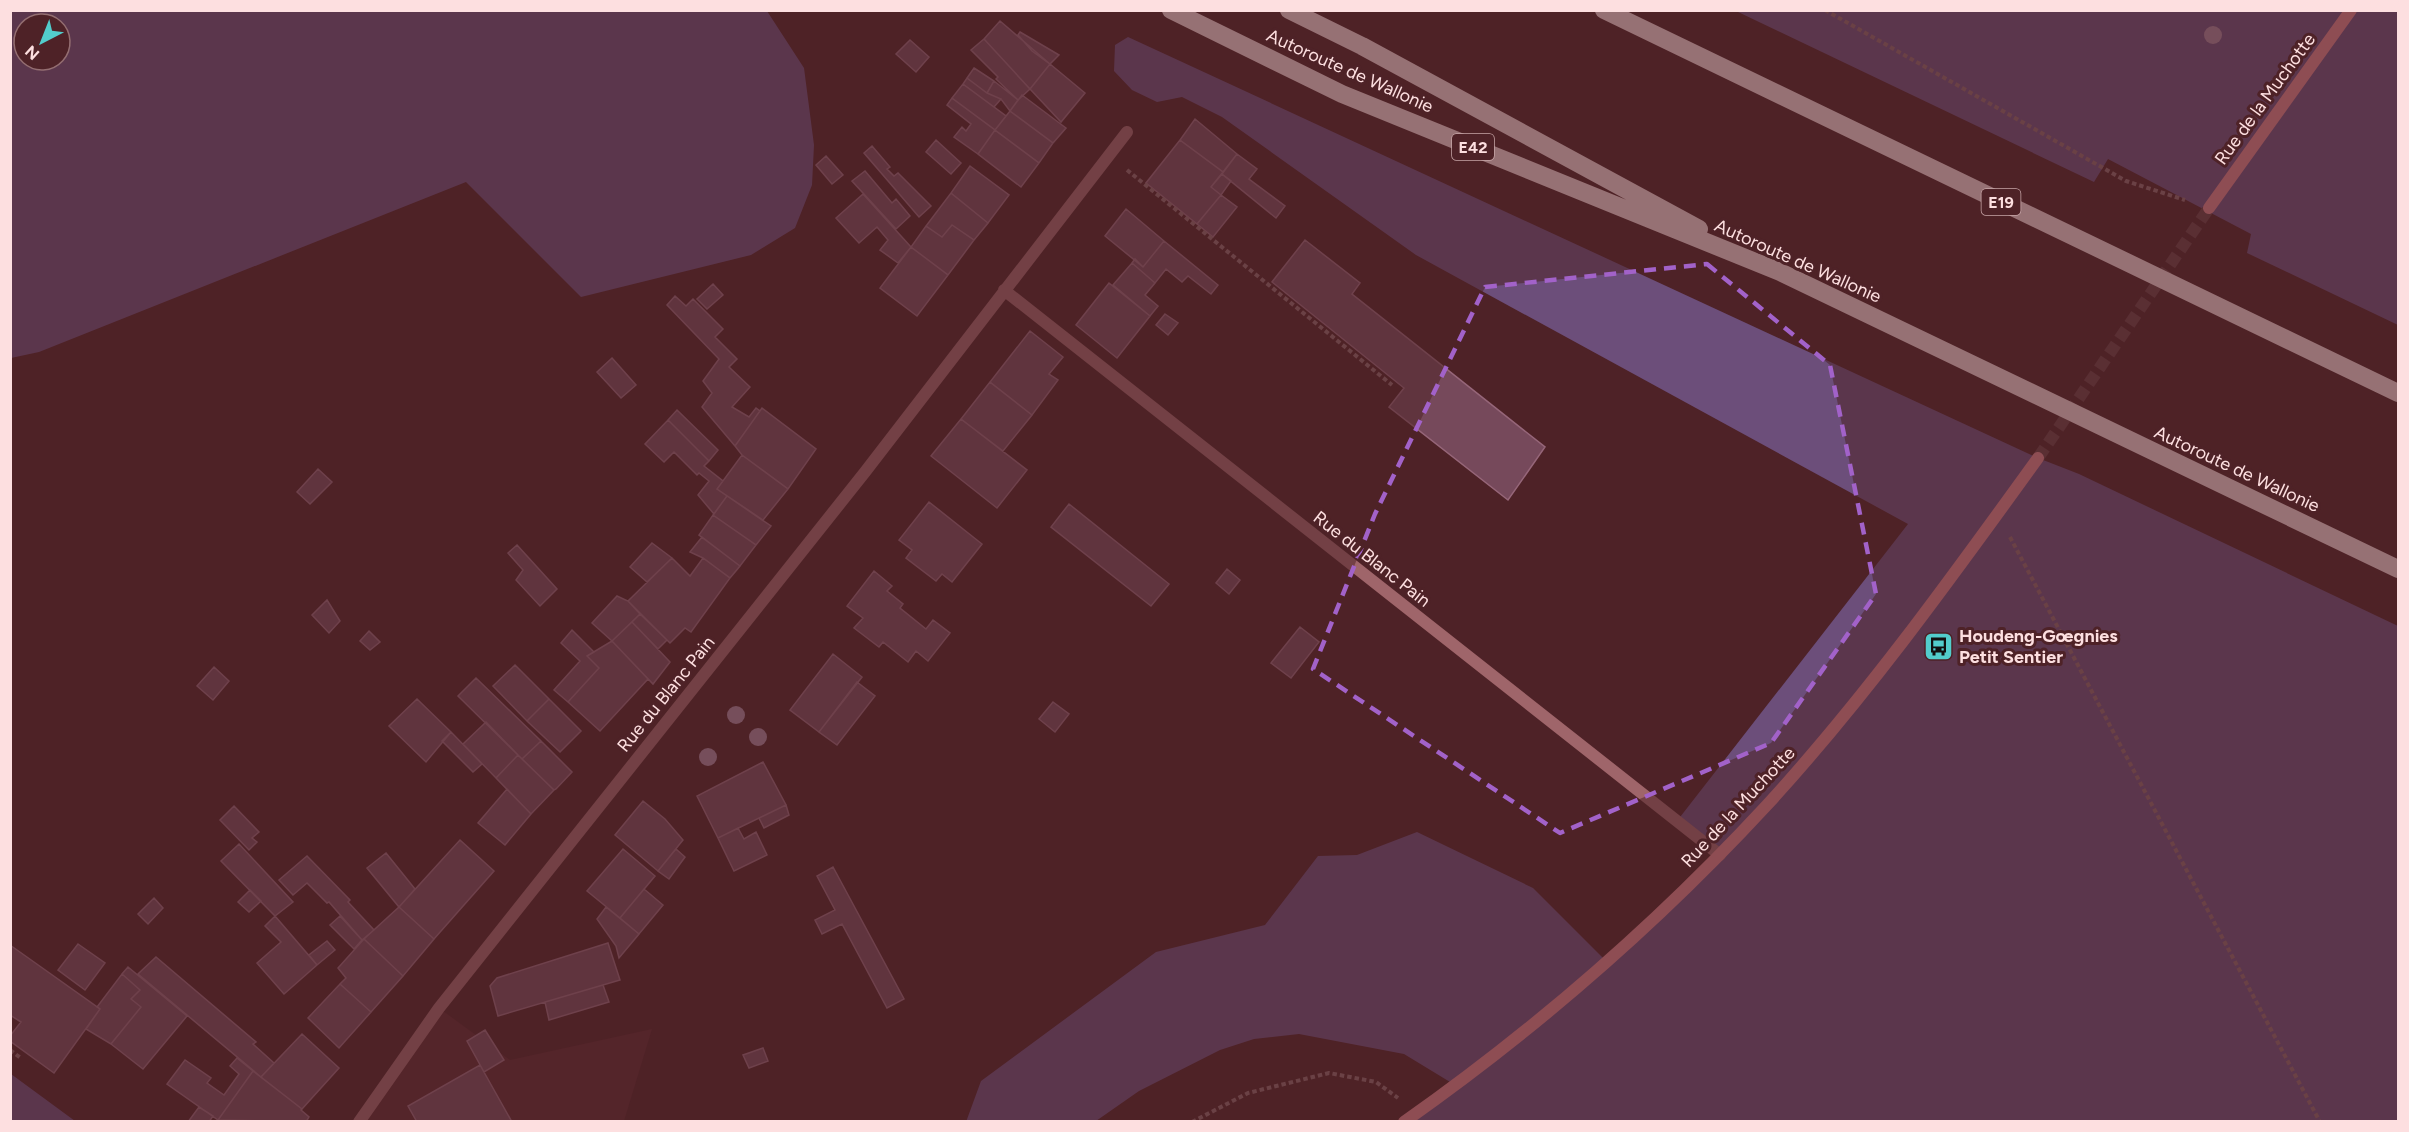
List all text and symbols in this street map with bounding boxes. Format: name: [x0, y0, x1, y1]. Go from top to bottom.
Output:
north arrow: [12, 12, 72, 72]
street label: Autoroute de Wallonie: [1263, 24, 1437, 118]
street label: Rue de la Muchotte: [2210, 29, 2320, 169]
text: N: [21, 42, 43, 64]
road number: E42: [1452, 134, 1494, 160]
road number: E19: [1982, 189, 2020, 215]
street label: Autoroute de Wallonie: [1711, 214, 1885, 308]
street label: Autoroute de Wallonie: [2151, 421, 2323, 517]
street label: Rue du Blanc Pain: [1309, 506, 1435, 612]
place label: Houdeng-Gœgnies Petit Sentier: [1959, 625, 2118, 668]
bus stop icon: Houdeng-Gœgnies Petit Sentier: [1922, 630, 1954, 662]
street label: Rue du Blanc Pain: [613, 632, 719, 756]
street label: Rue de la Muchotte: [1676, 742, 1800, 872]

